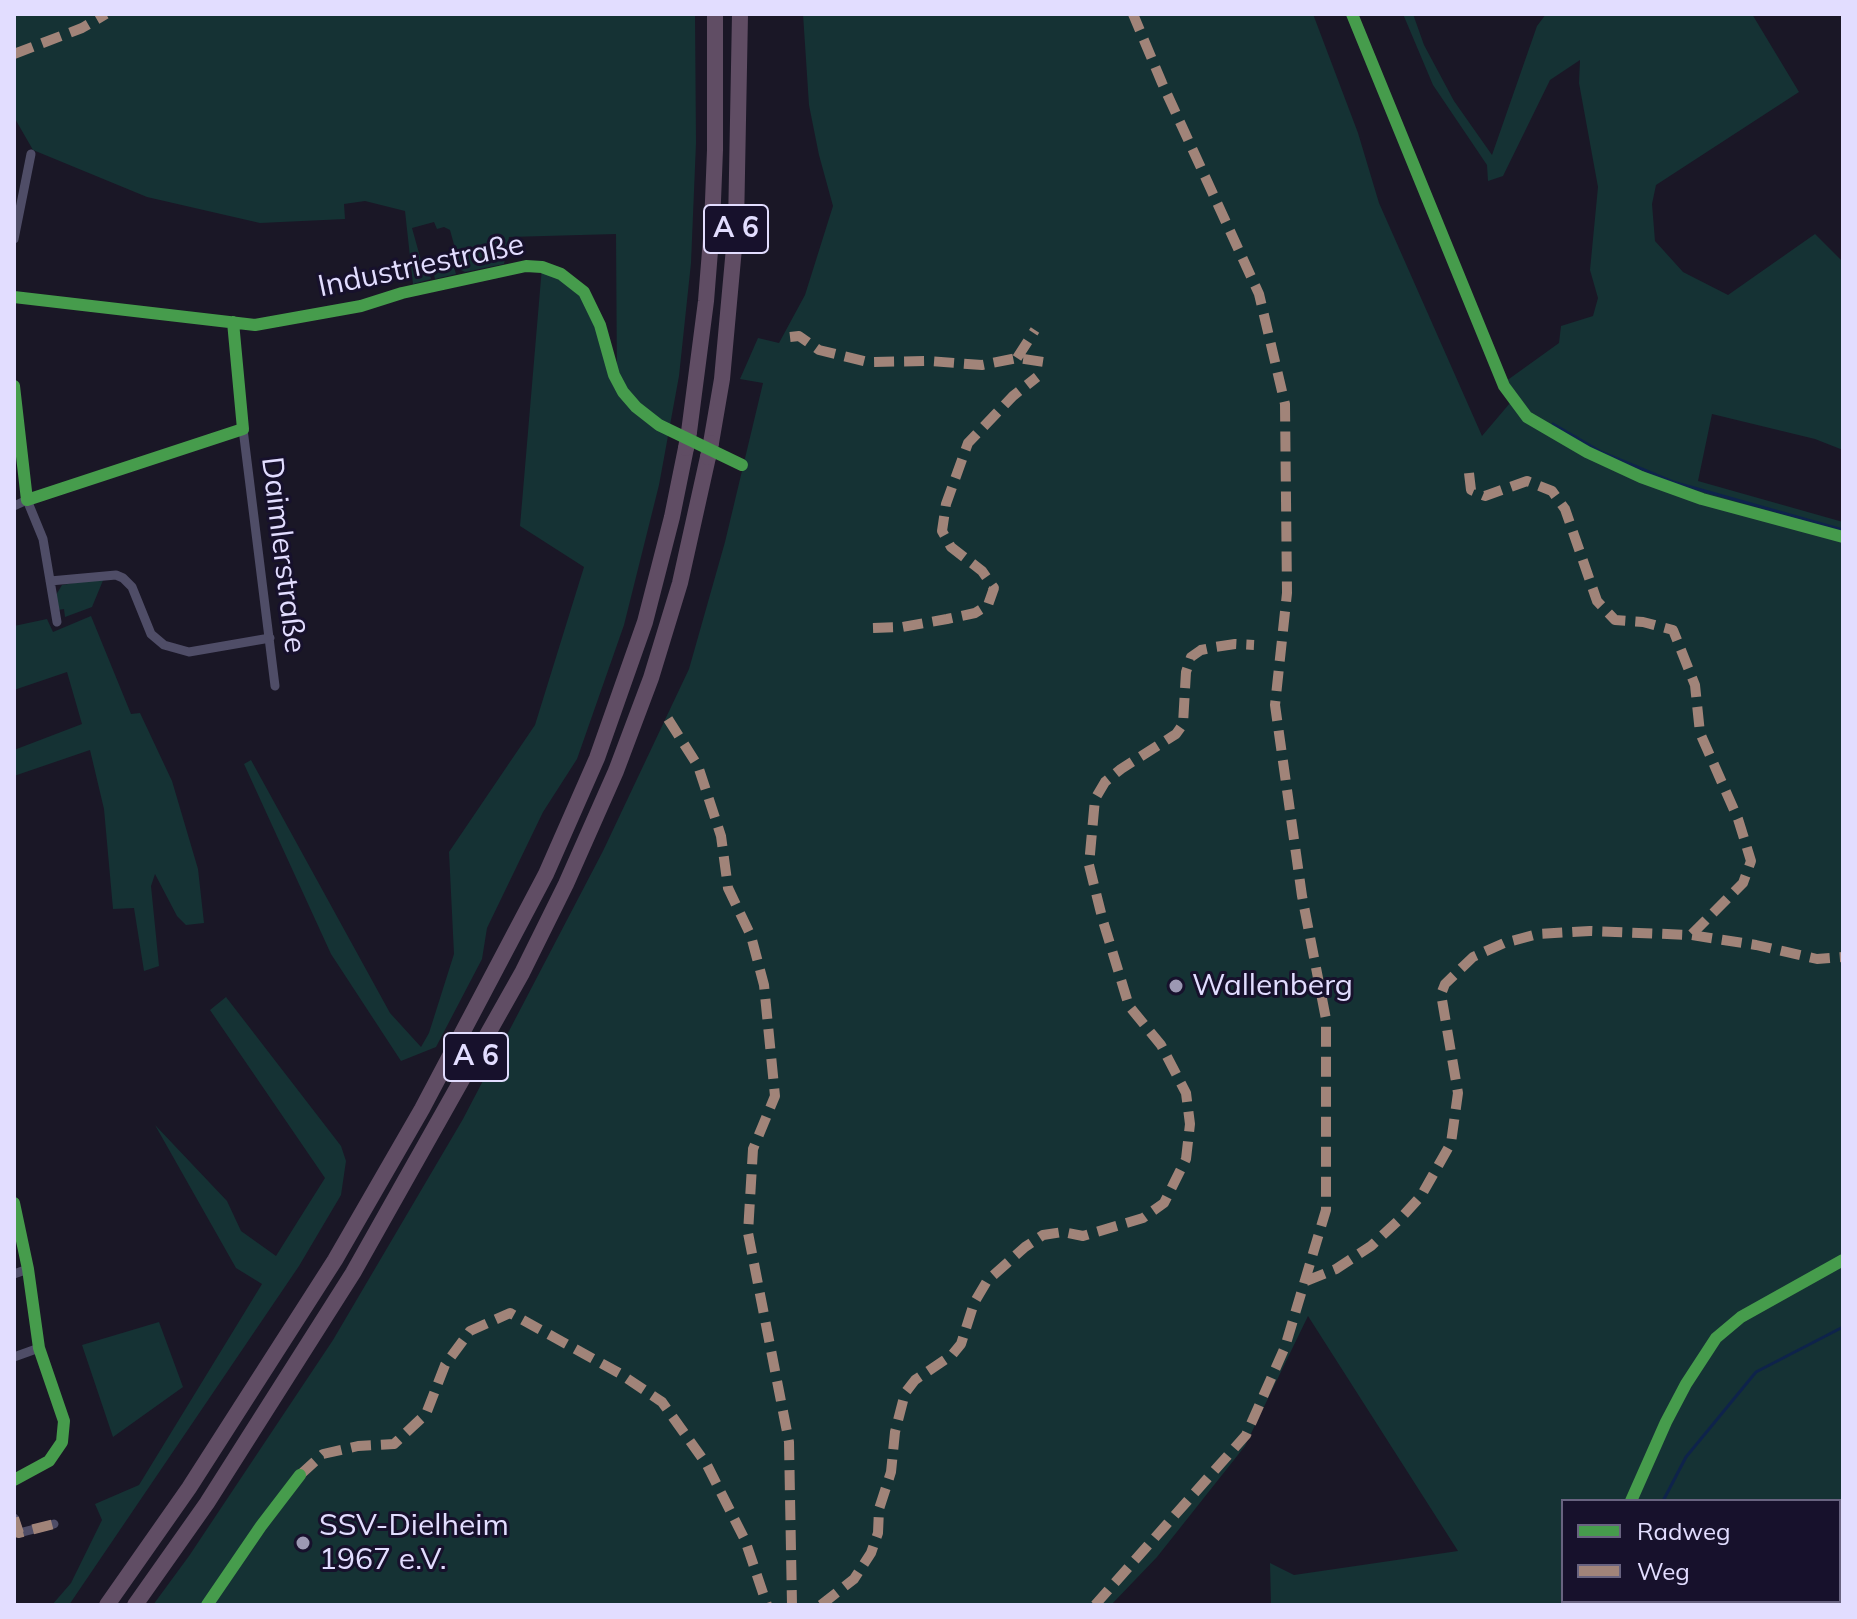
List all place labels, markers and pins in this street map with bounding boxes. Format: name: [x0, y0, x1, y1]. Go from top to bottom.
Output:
place label: Wallenberg: [1192, 968, 1353, 1004]
marker: Wallenberg: [1167, 977, 1185, 995]
place label: SSV-Dielheim 1967 e.V.: [319, 1508, 509, 1578]
marker: SSV-Dielheim 1967 e.V.: [294, 1534, 312, 1552]

